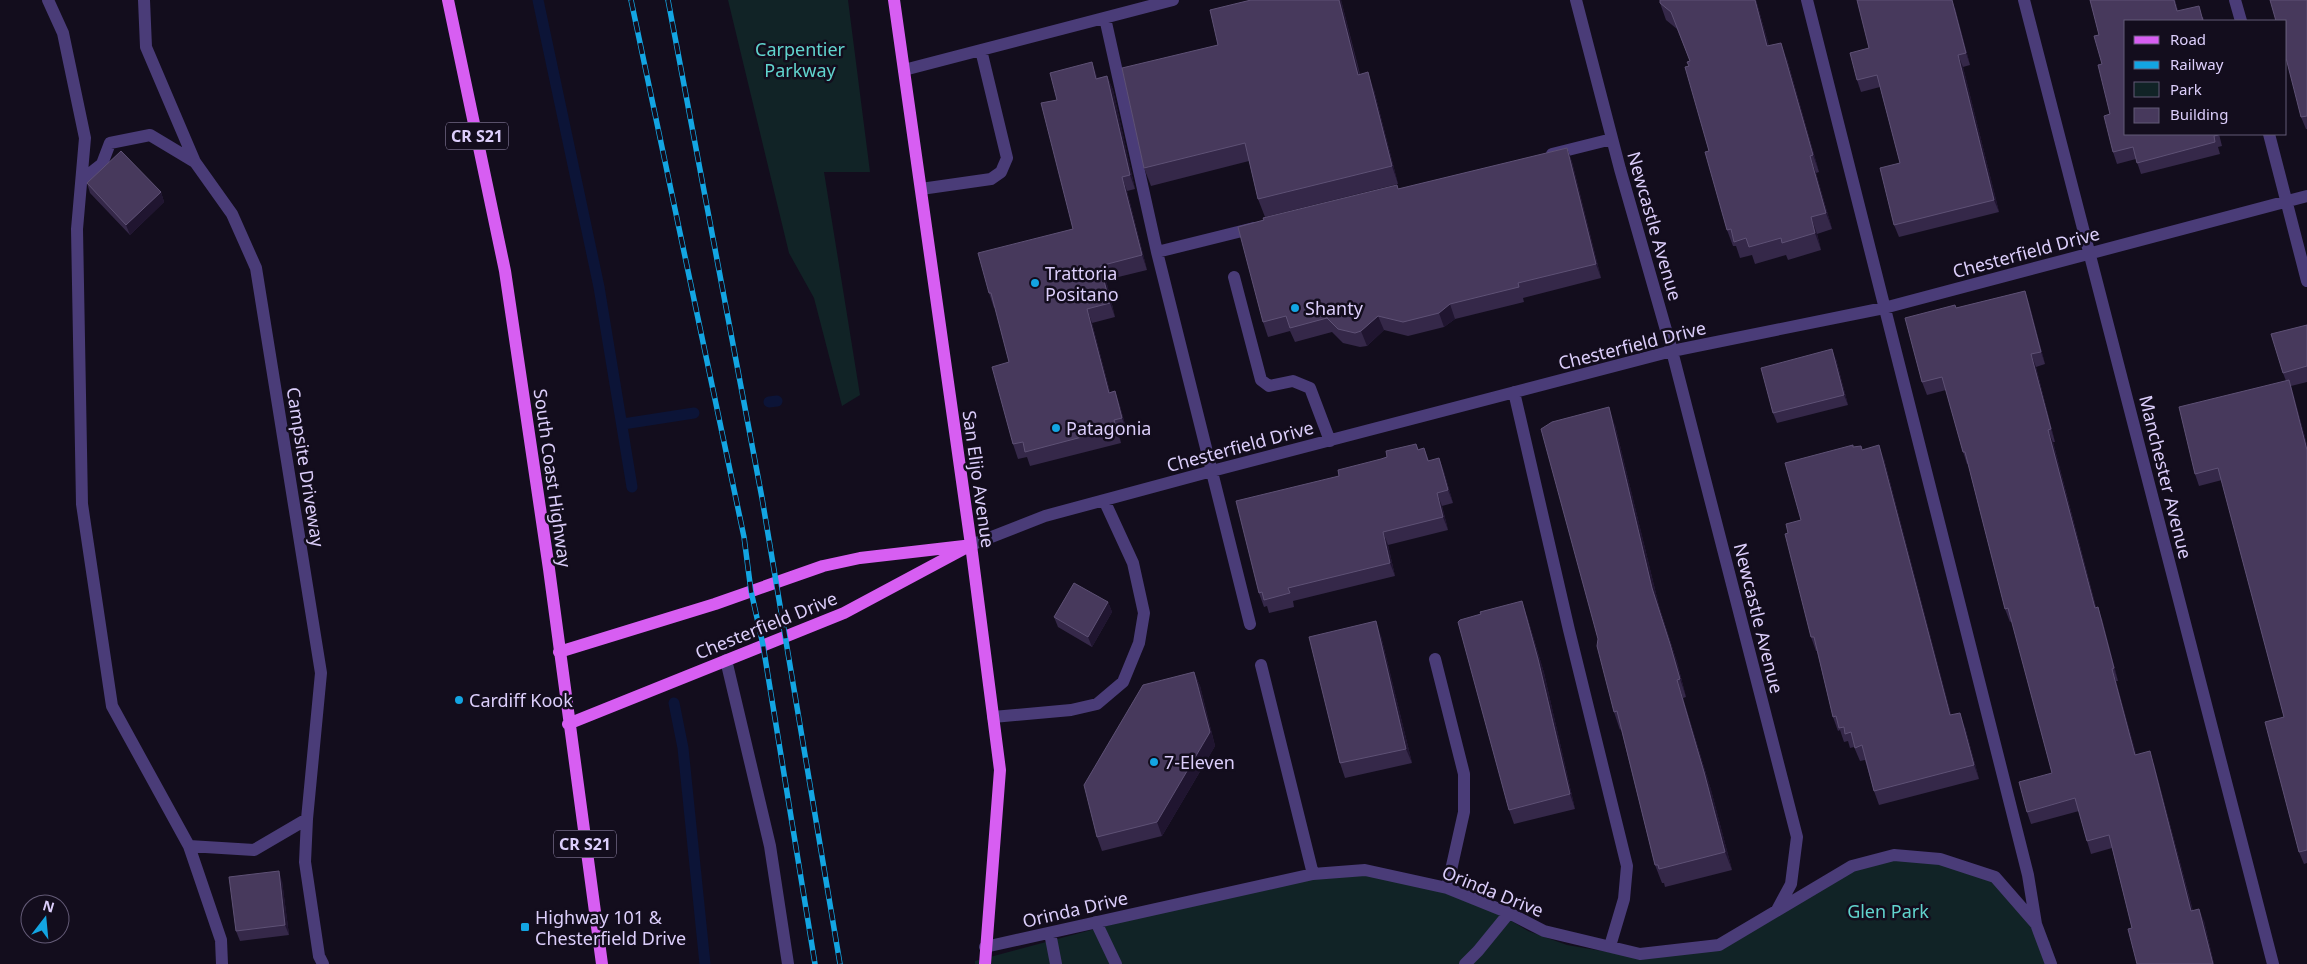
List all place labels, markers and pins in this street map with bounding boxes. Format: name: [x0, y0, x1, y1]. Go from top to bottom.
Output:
place label: Trattoria Positano: [1045, 261, 1119, 306]
marker: Trattoria Positano: [1029, 277, 1041, 289]
place label: Shanty: [1305, 296, 1364, 320]
marker: Shanty: [1289, 302, 1301, 314]
place label: Patagonia: [1066, 416, 1151, 440]
marker: Patagonia: [1050, 422, 1062, 434]
place label: Cardiff Kook: [469, 688, 573, 712]
marker: Cardiff Kook: [453, 694, 465, 706]
place label: 7-Eleven: [1164, 750, 1235, 774]
marker: 7-Eleven: [1148, 756, 1160, 768]
place label: Highway 101 & Chesterfield Drive: [535, 905, 686, 950]
marker: Highway 101 & Chesterfield Drive: [519, 921, 531, 933]

